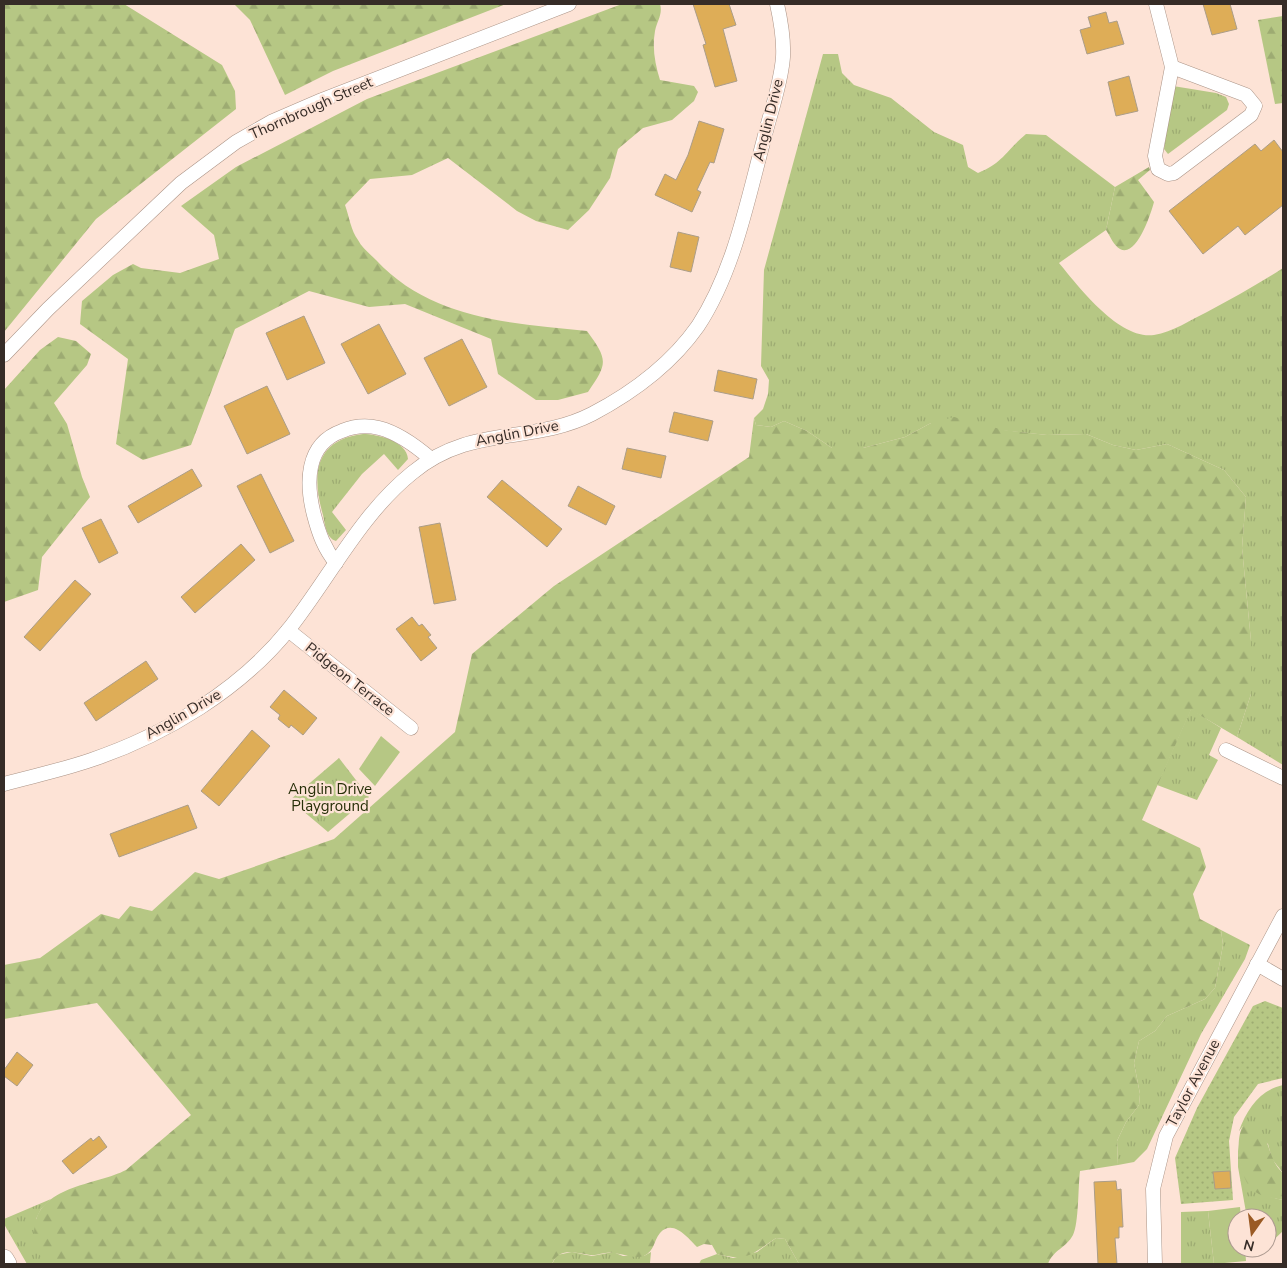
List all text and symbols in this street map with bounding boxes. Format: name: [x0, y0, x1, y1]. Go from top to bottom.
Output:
street label: Thornbrough Street: [246, 72, 376, 144]
street label: Anglin Drive: [748, 77, 788, 163]
street label: Anglin Drive: [474, 415, 560, 451]
street label: Pidgeon Terrace: [301, 638, 399, 720]
street label: Anglin Drive: [142, 684, 224, 744]
park label: Anglin Drive Playground: [288, 779, 372, 816]
street label: Taylor Avenue: [1162, 1036, 1224, 1130]
north arrow: [1227, 1208, 1277, 1258]
text: N: [1242, 1235, 1256, 1256]

